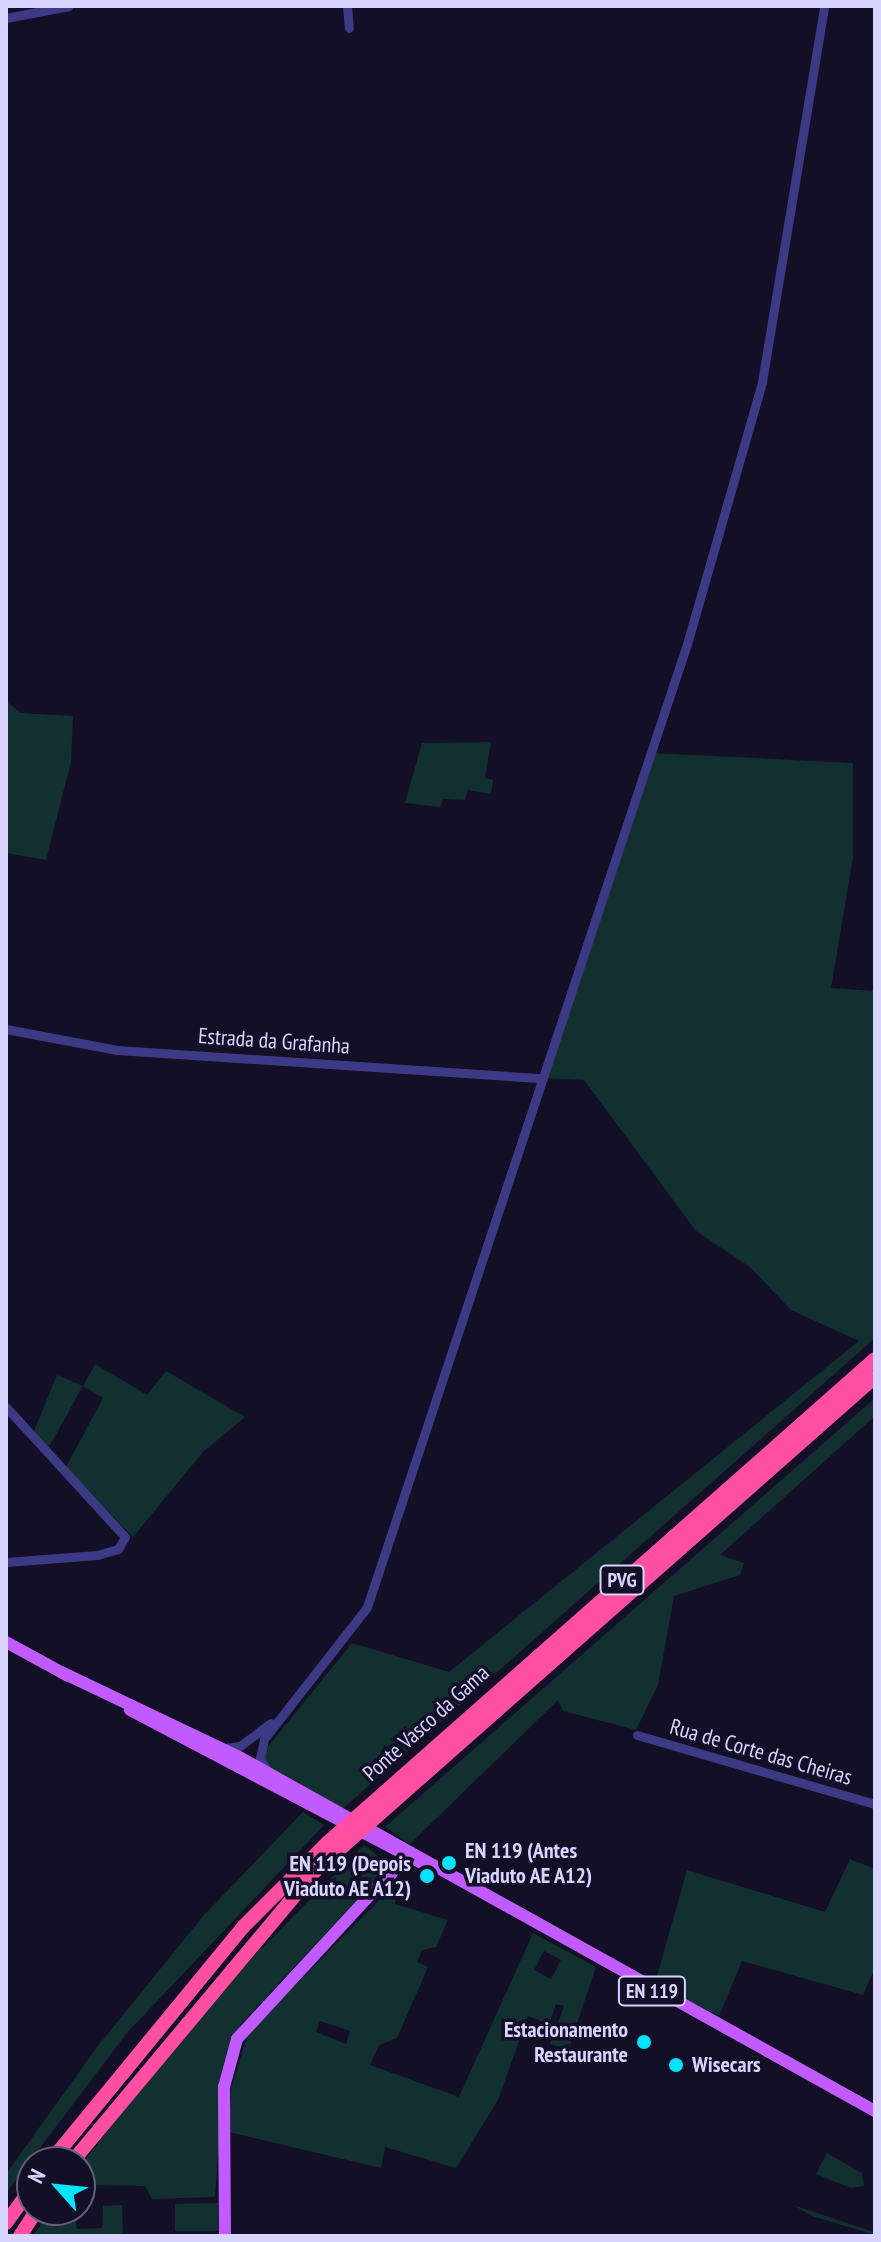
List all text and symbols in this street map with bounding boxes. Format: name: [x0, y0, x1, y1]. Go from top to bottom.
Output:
street label: Estrada da Grafanha: [197, 1023, 351, 1059]
road number: PVG: [598, 1564, 646, 1596]
street label: Ponte Vasco da Gama: [357, 1659, 495, 1787]
street label: Rua de Corte das Cheiras: [667, 1713, 855, 1791]
place label: EN 119 (Antes Viaduto AE A12): [465, 1837, 594, 1888]
place label: EN 119 (Depois Viaduto AE A12): [282, 1850, 411, 1902]
marker: EN 119 (Antes Viaduto AE A12): [440, 1854, 458, 1872]
marker: EN 119 (Depois Viaduto AE A12): [418, 1867, 436, 1885]
road number: EN 119: [616, 1975, 688, 2007]
place label: Estacionamento Restaurante: [504, 2016, 628, 2068]
marker: Estacionamento Restaurante: [635, 2033, 653, 2051]
place label: Wisecars: [692, 2052, 761, 2078]
marker: Wisecars: [667, 2056, 685, 2074]
north arrow: [16, 2146, 96, 2226]
text: N: [21, 2164, 52, 2188]

